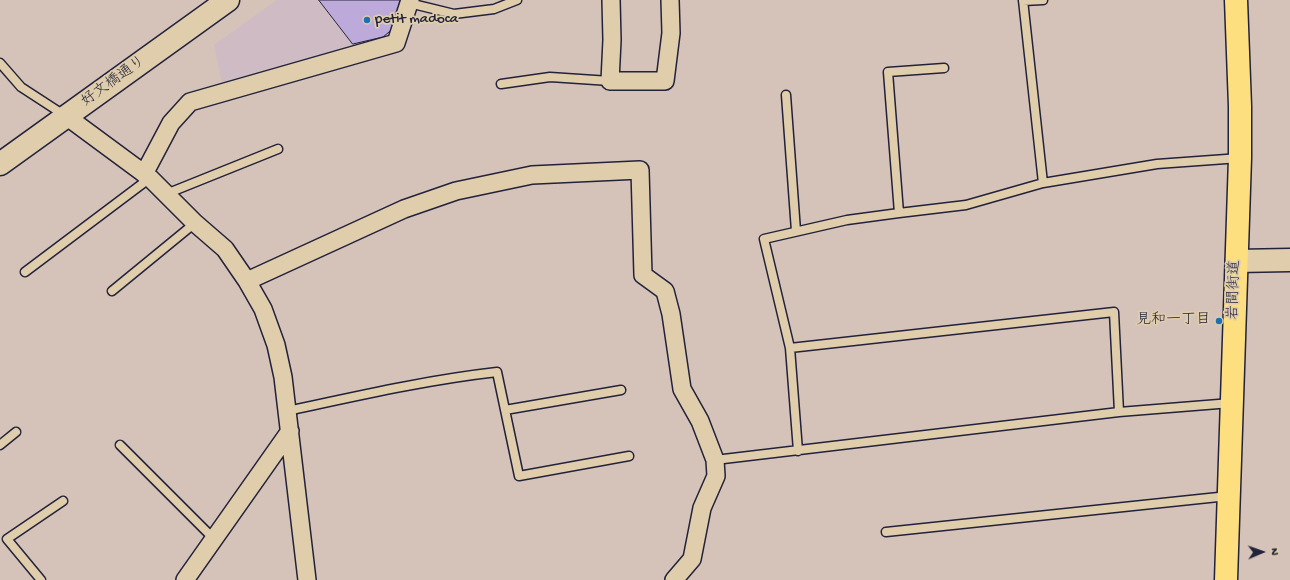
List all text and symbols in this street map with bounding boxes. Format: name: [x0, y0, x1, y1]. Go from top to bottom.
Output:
place label: petit madoca: [375, 11, 458, 29]
marker: petit madoca: [362, 15, 372, 25]
street label: 好文橋通り: [78, 53, 150, 111]
street label: 岩間街道: [1225, 260, 1245, 320]
place label: 見和一丁目: [1136, 312, 1211, 330]
marker: 見和一丁目: [1214, 316, 1224, 326]
north arrow: [1242, 532, 1282, 572]
text: N: [1268, 548, 1280, 555]

